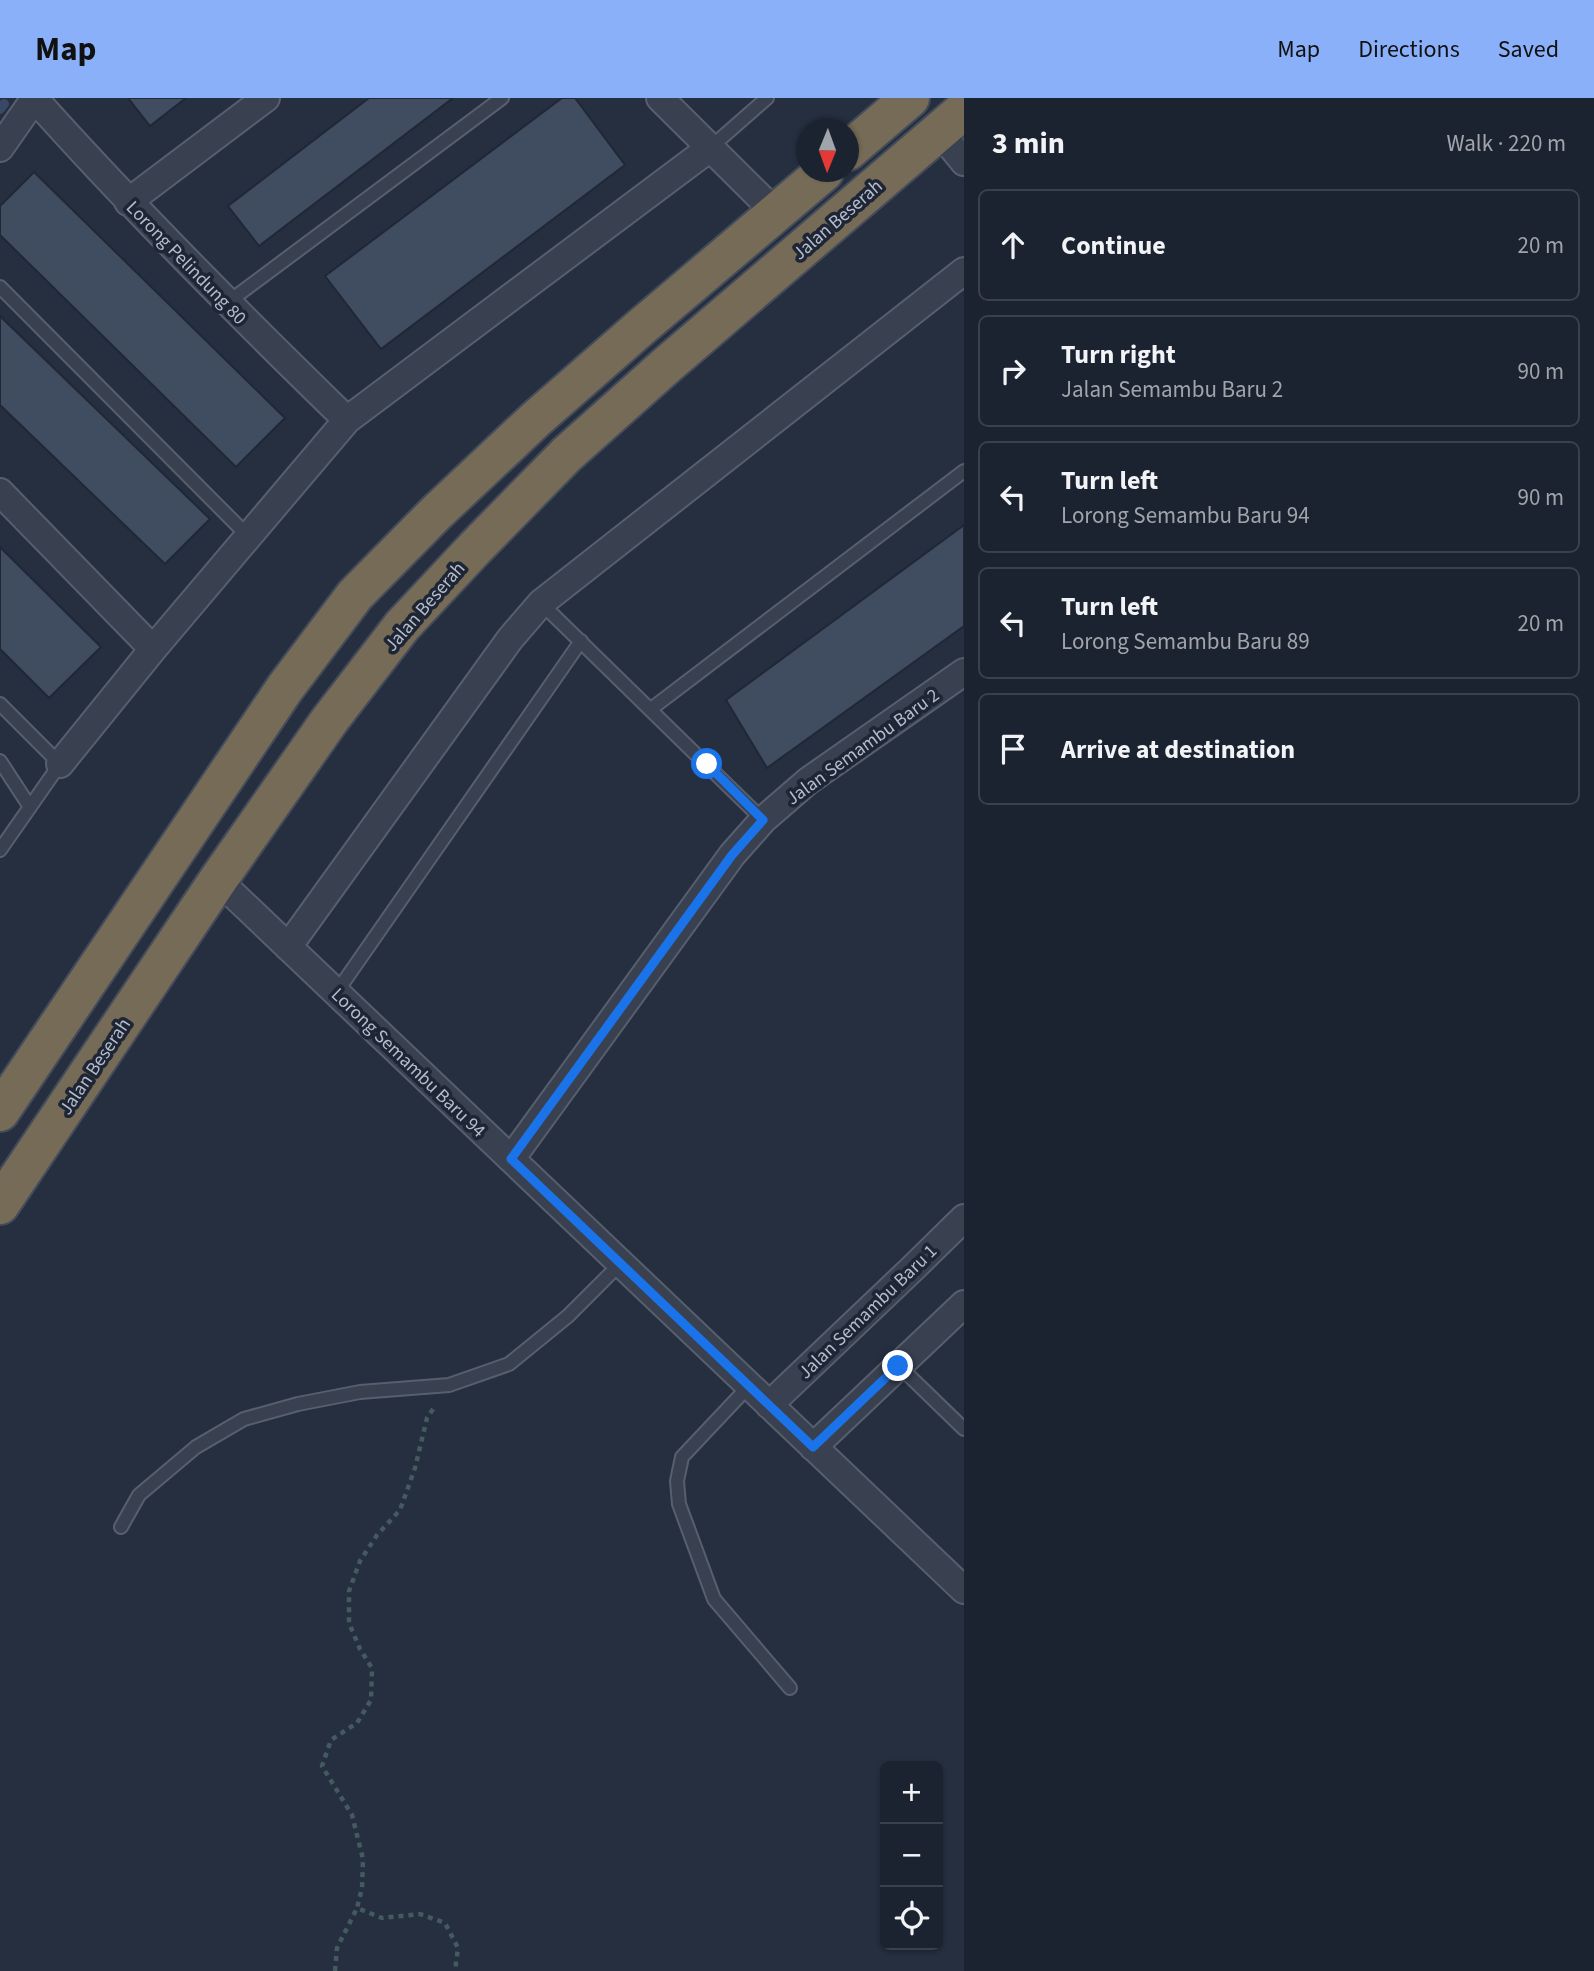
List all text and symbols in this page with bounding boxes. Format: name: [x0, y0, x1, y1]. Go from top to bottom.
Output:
text: Map: [35, 26, 96, 73]
text: Map: [1277, 32, 1320, 67]
text: Directions: [1358, 32, 1460, 67]
text: Saved: [1498, 32, 1559, 67]
north arrow: [796, 119, 859, 182]
text: 3 min: [992, 122, 1065, 165]
text: Walk · 220 m: [1447, 127, 1566, 160]
street label: Jalan Beserah: [787, 173, 889, 267]
street label: Lorong Pelindung 80: [120, 195, 252, 331]
icon: ahead: [994, 226, 1032, 264]
text: Continue: [1061, 227, 1166, 264]
text: 20 m: [1517, 229, 1564, 262]
text: Turn right: [1061, 336, 1176, 373]
icon: right: [994, 352, 1032, 390]
text: 90 m: [1517, 355, 1564, 388]
text: Jalan Semambu Baru 2: [1061, 373, 1283, 406]
text: Turn left: [1061, 462, 1158, 499]
icon: left: [994, 478, 1032, 516]
text: 90 m: [1517, 481, 1564, 514]
text: Lorong Semambu Baru 94: [1061, 499, 1310, 532]
street label: Jalan Beserah: [378, 556, 472, 658]
text: Turn left: [1061, 588, 1158, 625]
icon: left: [994, 604, 1032, 642]
text: 20 m: [1517, 607, 1564, 640]
text: Lorong Semambu Baru 89: [1061, 625, 1310, 658]
street label: Jalan Semambu Baru 2: [781, 682, 945, 812]
icon: arrive: [994, 730, 1032, 768]
text: Arrive at destination: [1061, 731, 1295, 768]
route start: [691, 748, 722, 779]
street label: Lorong Semambu Baru 94: [325, 982, 491, 1144]
street label: Jalan Beserah: [53, 1013, 138, 1121]
street label: Jalan Semambu Baru 1: [793, 1239, 943, 1386]
route end: [882, 1350, 913, 1381]
map controls: [880, 1761, 943, 1950]
button: +: [880, 1761, 943, 1824]
button: −: [880, 1824, 943, 1887]
button: locate: [880, 1887, 943, 1950]

